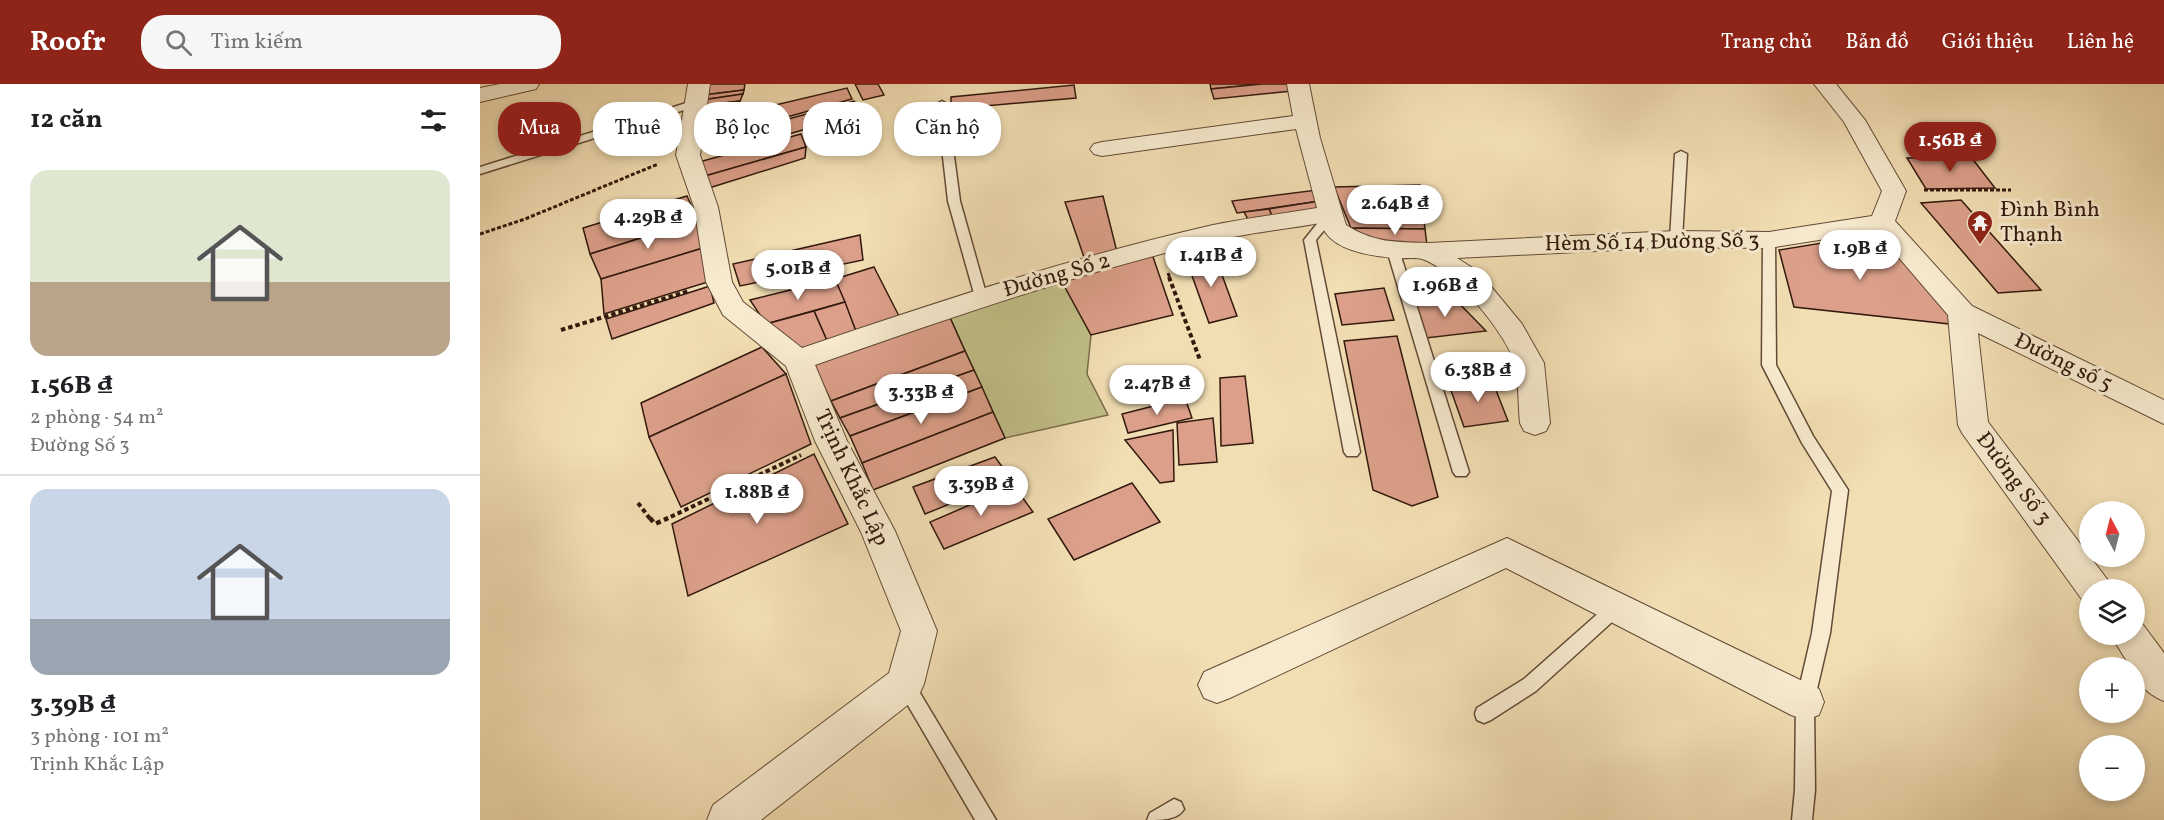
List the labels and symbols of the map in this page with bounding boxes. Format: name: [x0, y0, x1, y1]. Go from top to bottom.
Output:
pin: 1.56B ₫: [1895, 122, 2005, 173]
pin: 2.64B ₫: [1340, 185, 1450, 236]
place label: Đình Bình Thạnh: [2000, 195, 2100, 251]
pin: 4.29B ₫: [593, 199, 703, 250]
temple icon: Đình Bình Thạnh: [1965, 208, 1995, 246]
street label: Hèm Số 14 Đường Số 3: [1544, 226, 1760, 260]
pin: 1.9B ₫: [1811, 230, 1909, 281]
pin: 1.41B ₫: [1156, 237, 1266, 288]
street label: Đường Số 2: [1000, 246, 1114, 306]
pin: 5.01B ₫: [743, 250, 853, 301]
pin: 1.96B ₫: [1390, 267, 1500, 318]
street label: Đường số 5: [2008, 326, 2118, 400]
pin: 6.38B ₫: [1423, 352, 1533, 403]
pin: 2.47B ₫: [1102, 365, 1212, 416]
pin: 3.33B ₫: [866, 374, 976, 425]
street label: Trịnh Khắc Lập: [806, 405, 896, 551]
street label: Đường Số 3: [1968, 426, 2058, 532]
pin: 3.39B ₫: [926, 466, 1036, 517]
pin: 1.88B ₫: [702, 474, 812, 525]
north arrow: [2079, 501, 2145, 567]

